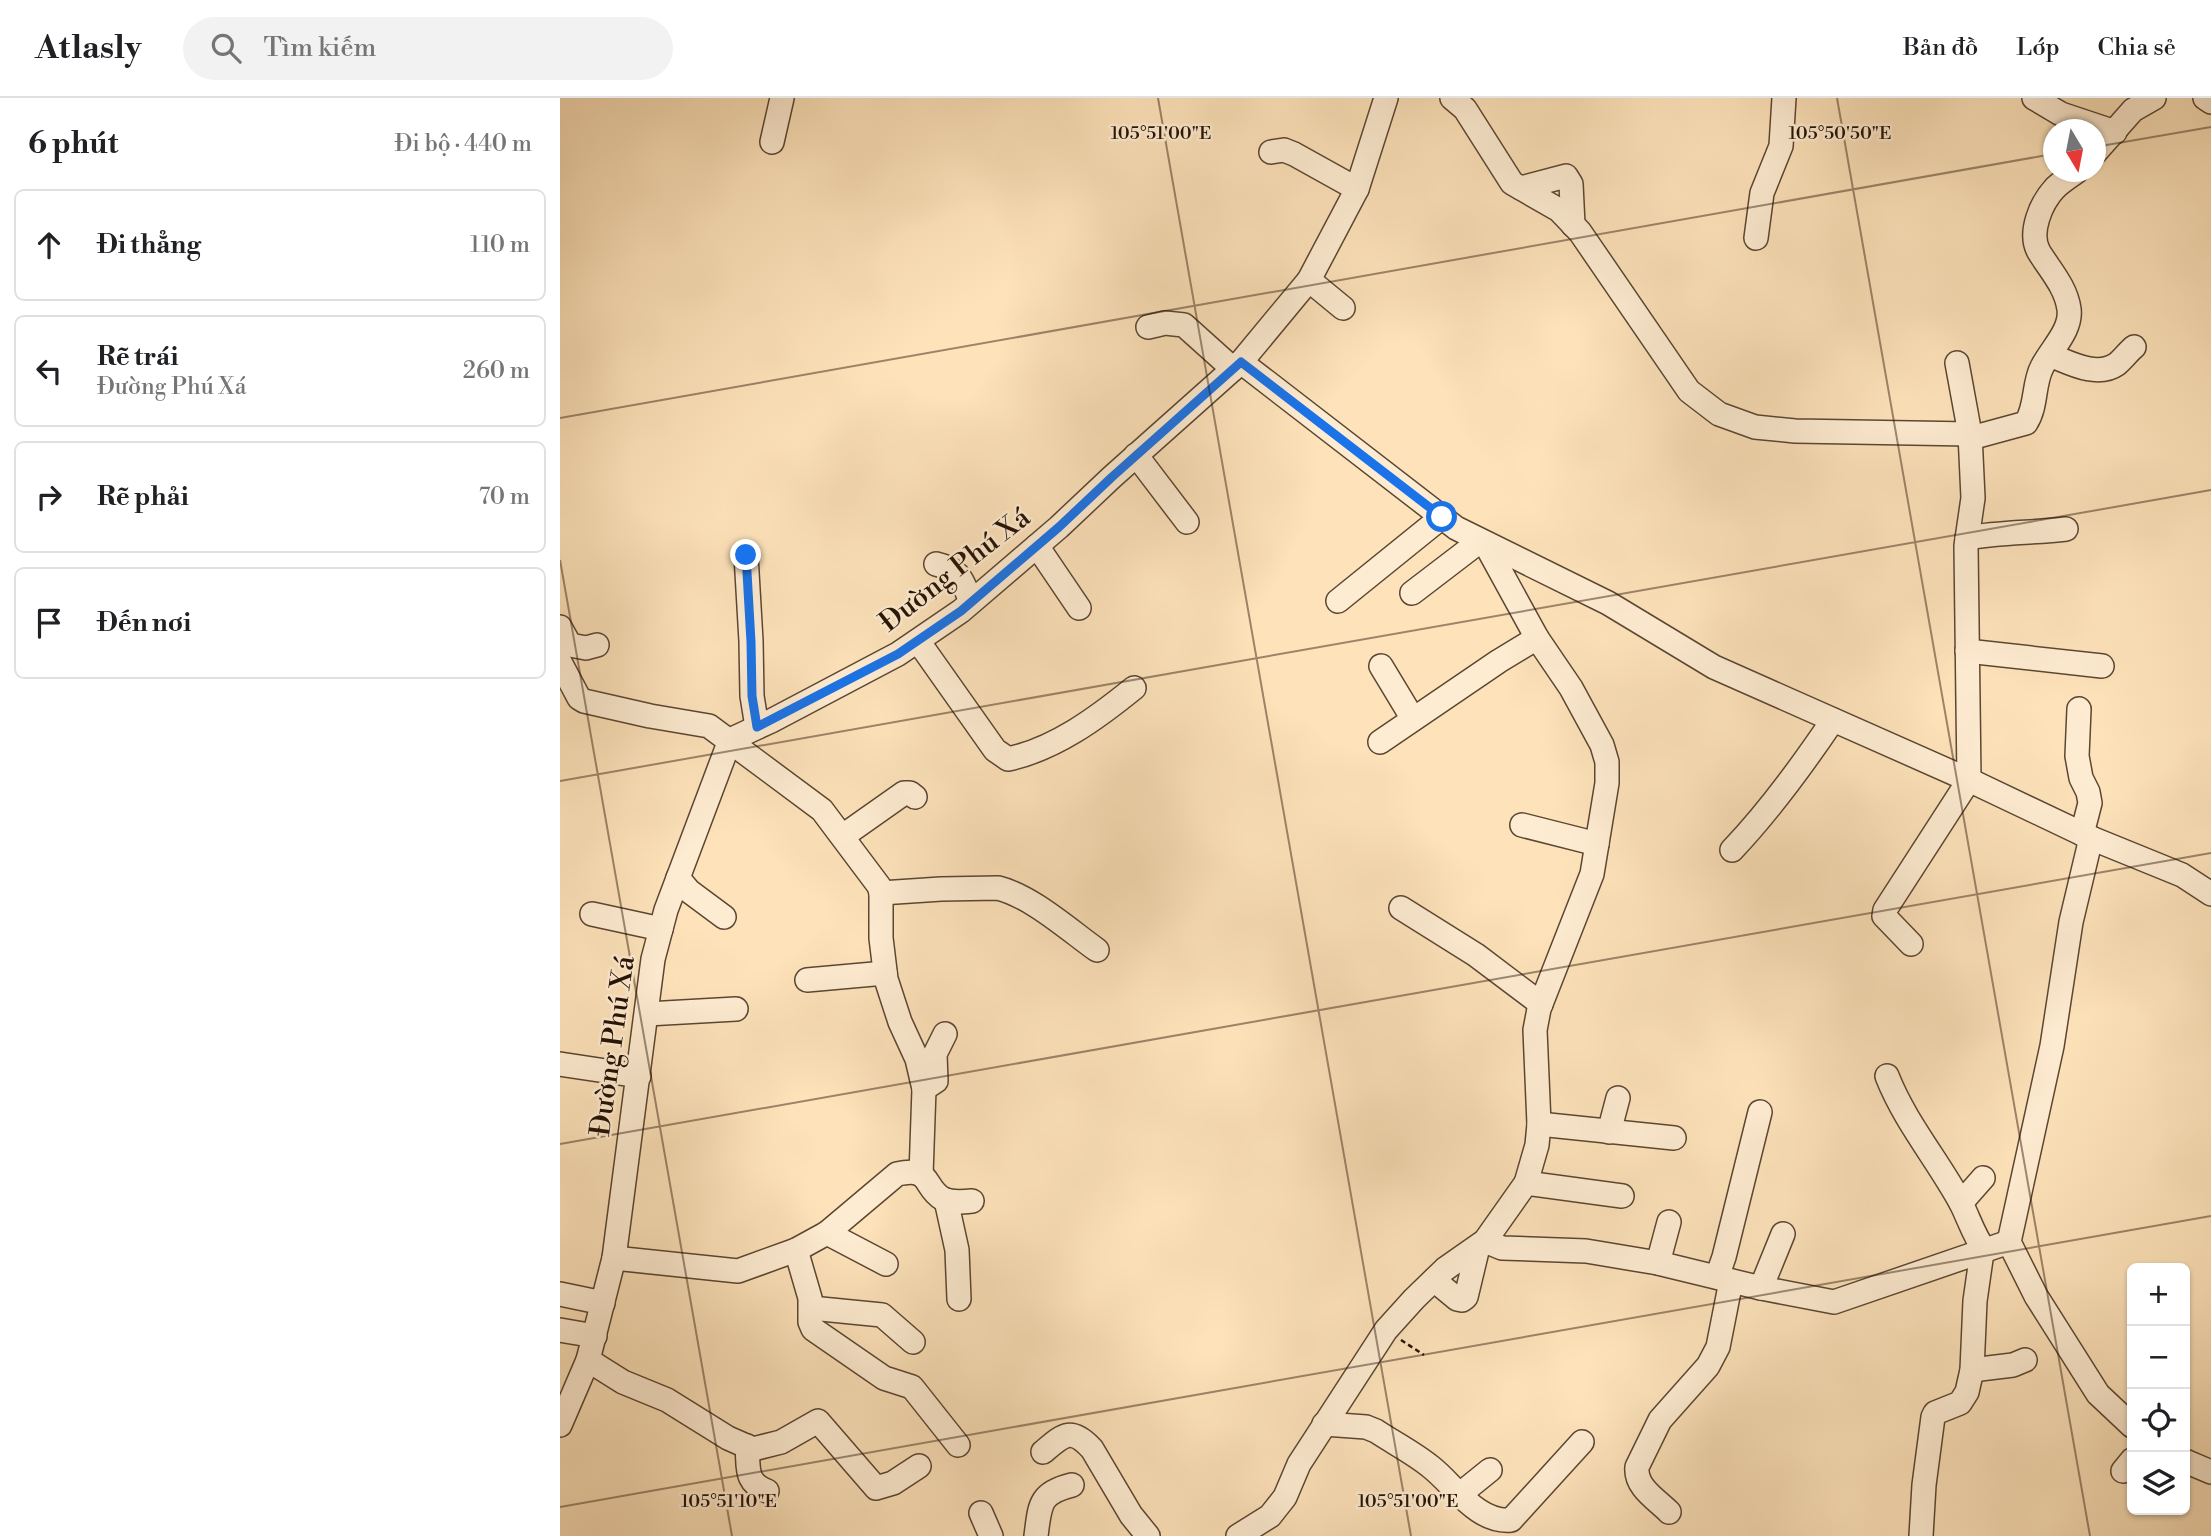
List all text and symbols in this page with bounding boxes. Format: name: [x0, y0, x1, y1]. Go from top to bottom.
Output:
search box: [183, 17, 673, 80]
text: Atlasly: [35, 28, 141, 69]
icon: search: [207, 29, 245, 67]
text: Tìm kiếm: [263, 32, 376, 64]
text: Bản đồ: [1903, 33, 1978, 63]
text: Lớp: [2016, 33, 2060, 63]
text: Chia sẻ: [2098, 33, 2176, 63]
north arrow: [2043, 119, 2106, 182]
text: 105°51'00"E: [1111, 122, 1211, 145]
text: 105°50'50"E: [1789, 122, 1891, 145]
text: 6 phút: [28, 125, 118, 163]
text: Đi bộ · 440 m: [395, 130, 532, 158]
icon: ahead: [30, 226, 68, 264]
text: Đi thẳng: [97, 229, 201, 261]
text: 110 m: [470, 231, 530, 259]
text: Rẽ trái: [97, 341, 178, 373]
icon: left: [30, 352, 68, 390]
text: 260 m: [463, 357, 530, 385]
text: Đường Phú Xá: [97, 373, 246, 401]
icon: right: [30, 478, 68, 516]
text: Rẽ phải: [97, 481, 189, 513]
text: 70 m: [479, 483, 530, 511]
street label: Đường Phú Xá: [873, 500, 1038, 640]
route start: [1426, 501, 1457, 532]
route end: [730, 539, 761, 570]
icon: arrive: [30, 604, 68, 642]
text: Đến nơi: [97, 607, 191, 639]
street label: Đường Phú Xá: [583, 953, 643, 1138]
map controls: [2127, 1263, 2190, 1515]
button: +: [2127, 1263, 2190, 1326]
button: −: [2127, 1326, 2190, 1389]
button: locate: [2127, 1389, 2190, 1452]
button: layers: [2127, 1452, 2190, 1515]
text: 105°51'10"E: [681, 1490, 777, 1513]
text: 105°51'00"E: [1358, 1490, 1458, 1513]

